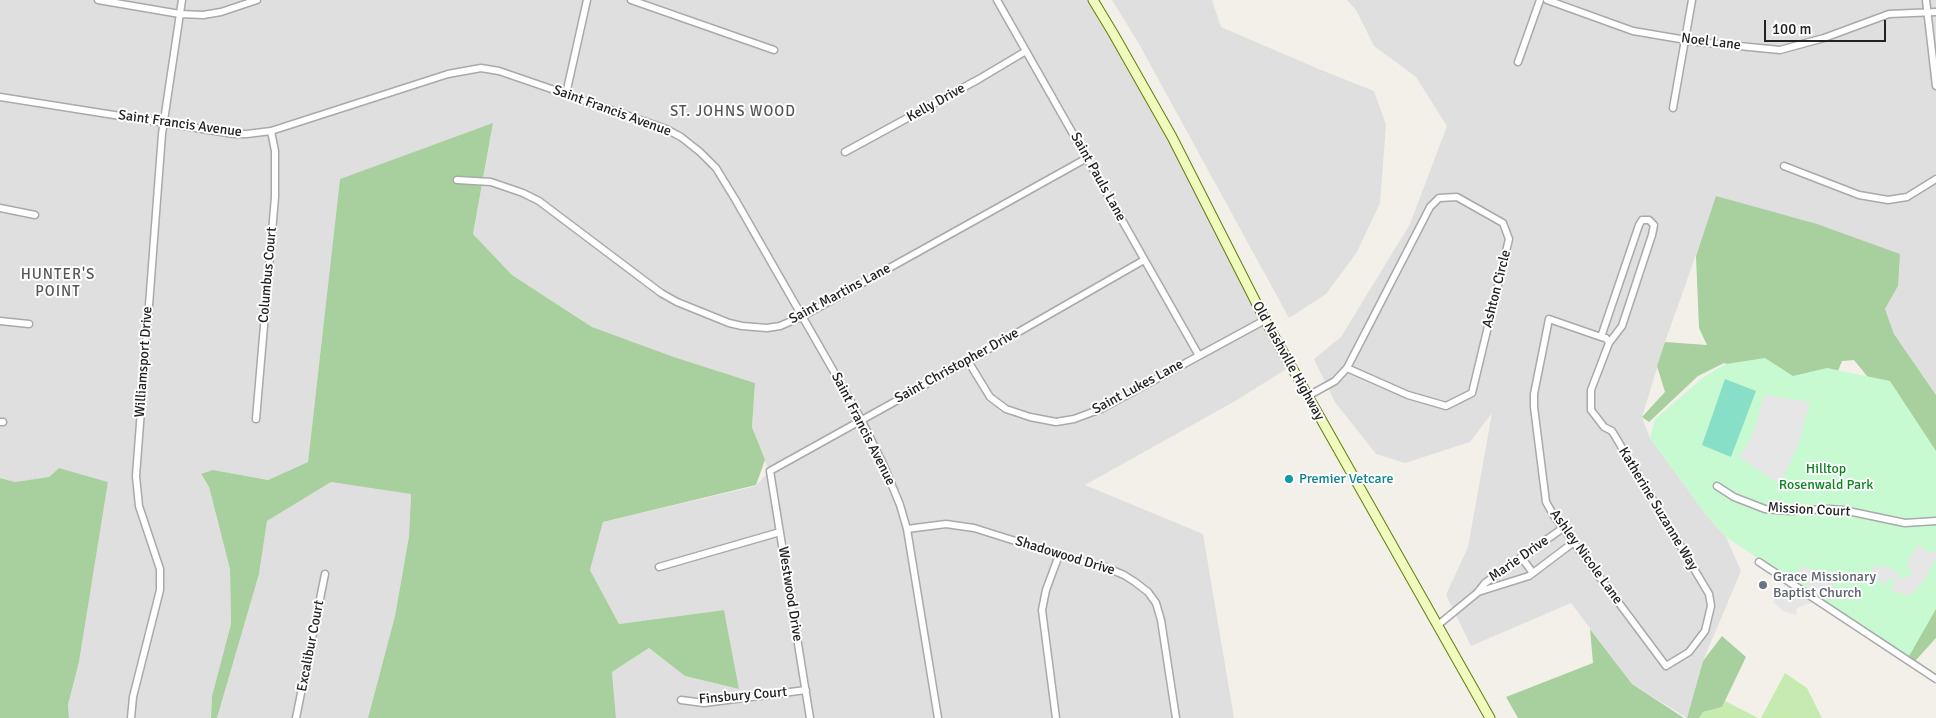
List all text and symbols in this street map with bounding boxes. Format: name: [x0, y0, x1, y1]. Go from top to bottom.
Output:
scale bar: [1766, 10, 1888, 42]
text: 100 m: [1772, 20, 1812, 38]
street label: Noel Lane: [1680, 30, 1742, 54]
street label: Kelly Drive: [904, 80, 968, 126]
street label: Saint Francis Avenue: [551, 82, 673, 140]
district label: ST. JOHNS WOOD: [668, 103, 798, 121]
street label: Saint Francis Avenue: [117, 107, 243, 141]
street label: Saint Pauls Lane: [1067, 130, 1129, 224]
street label: Columbus Court: [255, 226, 281, 324]
street label: Ashton Circle: [1479, 248, 1515, 330]
street label: Saint Martins Lane: [786, 260, 894, 328]
district label: HUNTER'S POINT: [20, 266, 96, 301]
street label: Old Nashville Highway: [1248, 299, 1328, 423]
street label: Williamsport Drive: [132, 306, 156, 418]
street label: Saint Christopher Drive: [892, 325, 1022, 407]
street label: Saint Lukes Lane: [1090, 356, 1186, 418]
street label: Saint Francis Avenue: [827, 370, 899, 488]
street label: Katherine Suzanne Way: [1615, 444, 1701, 574]
park label: Hilltop Rosenwald Park: [1779, 461, 1873, 494]
place label: Premier Vetcare: [1299, 471, 1394, 487]
marker: Premier Vetcare: [1283, 473, 1295, 485]
street label: Mission Court: [1767, 499, 1851, 521]
street label: Ashley Nicole Lane: [1546, 506, 1626, 608]
street label: Marie Drive: [1486, 532, 1552, 586]
street label: Shadowood Drive: [1013, 533, 1117, 579]
street label: Westwood Drive: [774, 545, 806, 643]
place label: Grace Missionary Baptist Church: [1773, 569, 1876, 602]
marker: Grace Missionary Baptist Church: [1757, 579, 1769, 591]
street label: Excalibur Court: [294, 599, 328, 693]
street label: Finsbury Court: [698, 684, 788, 708]

